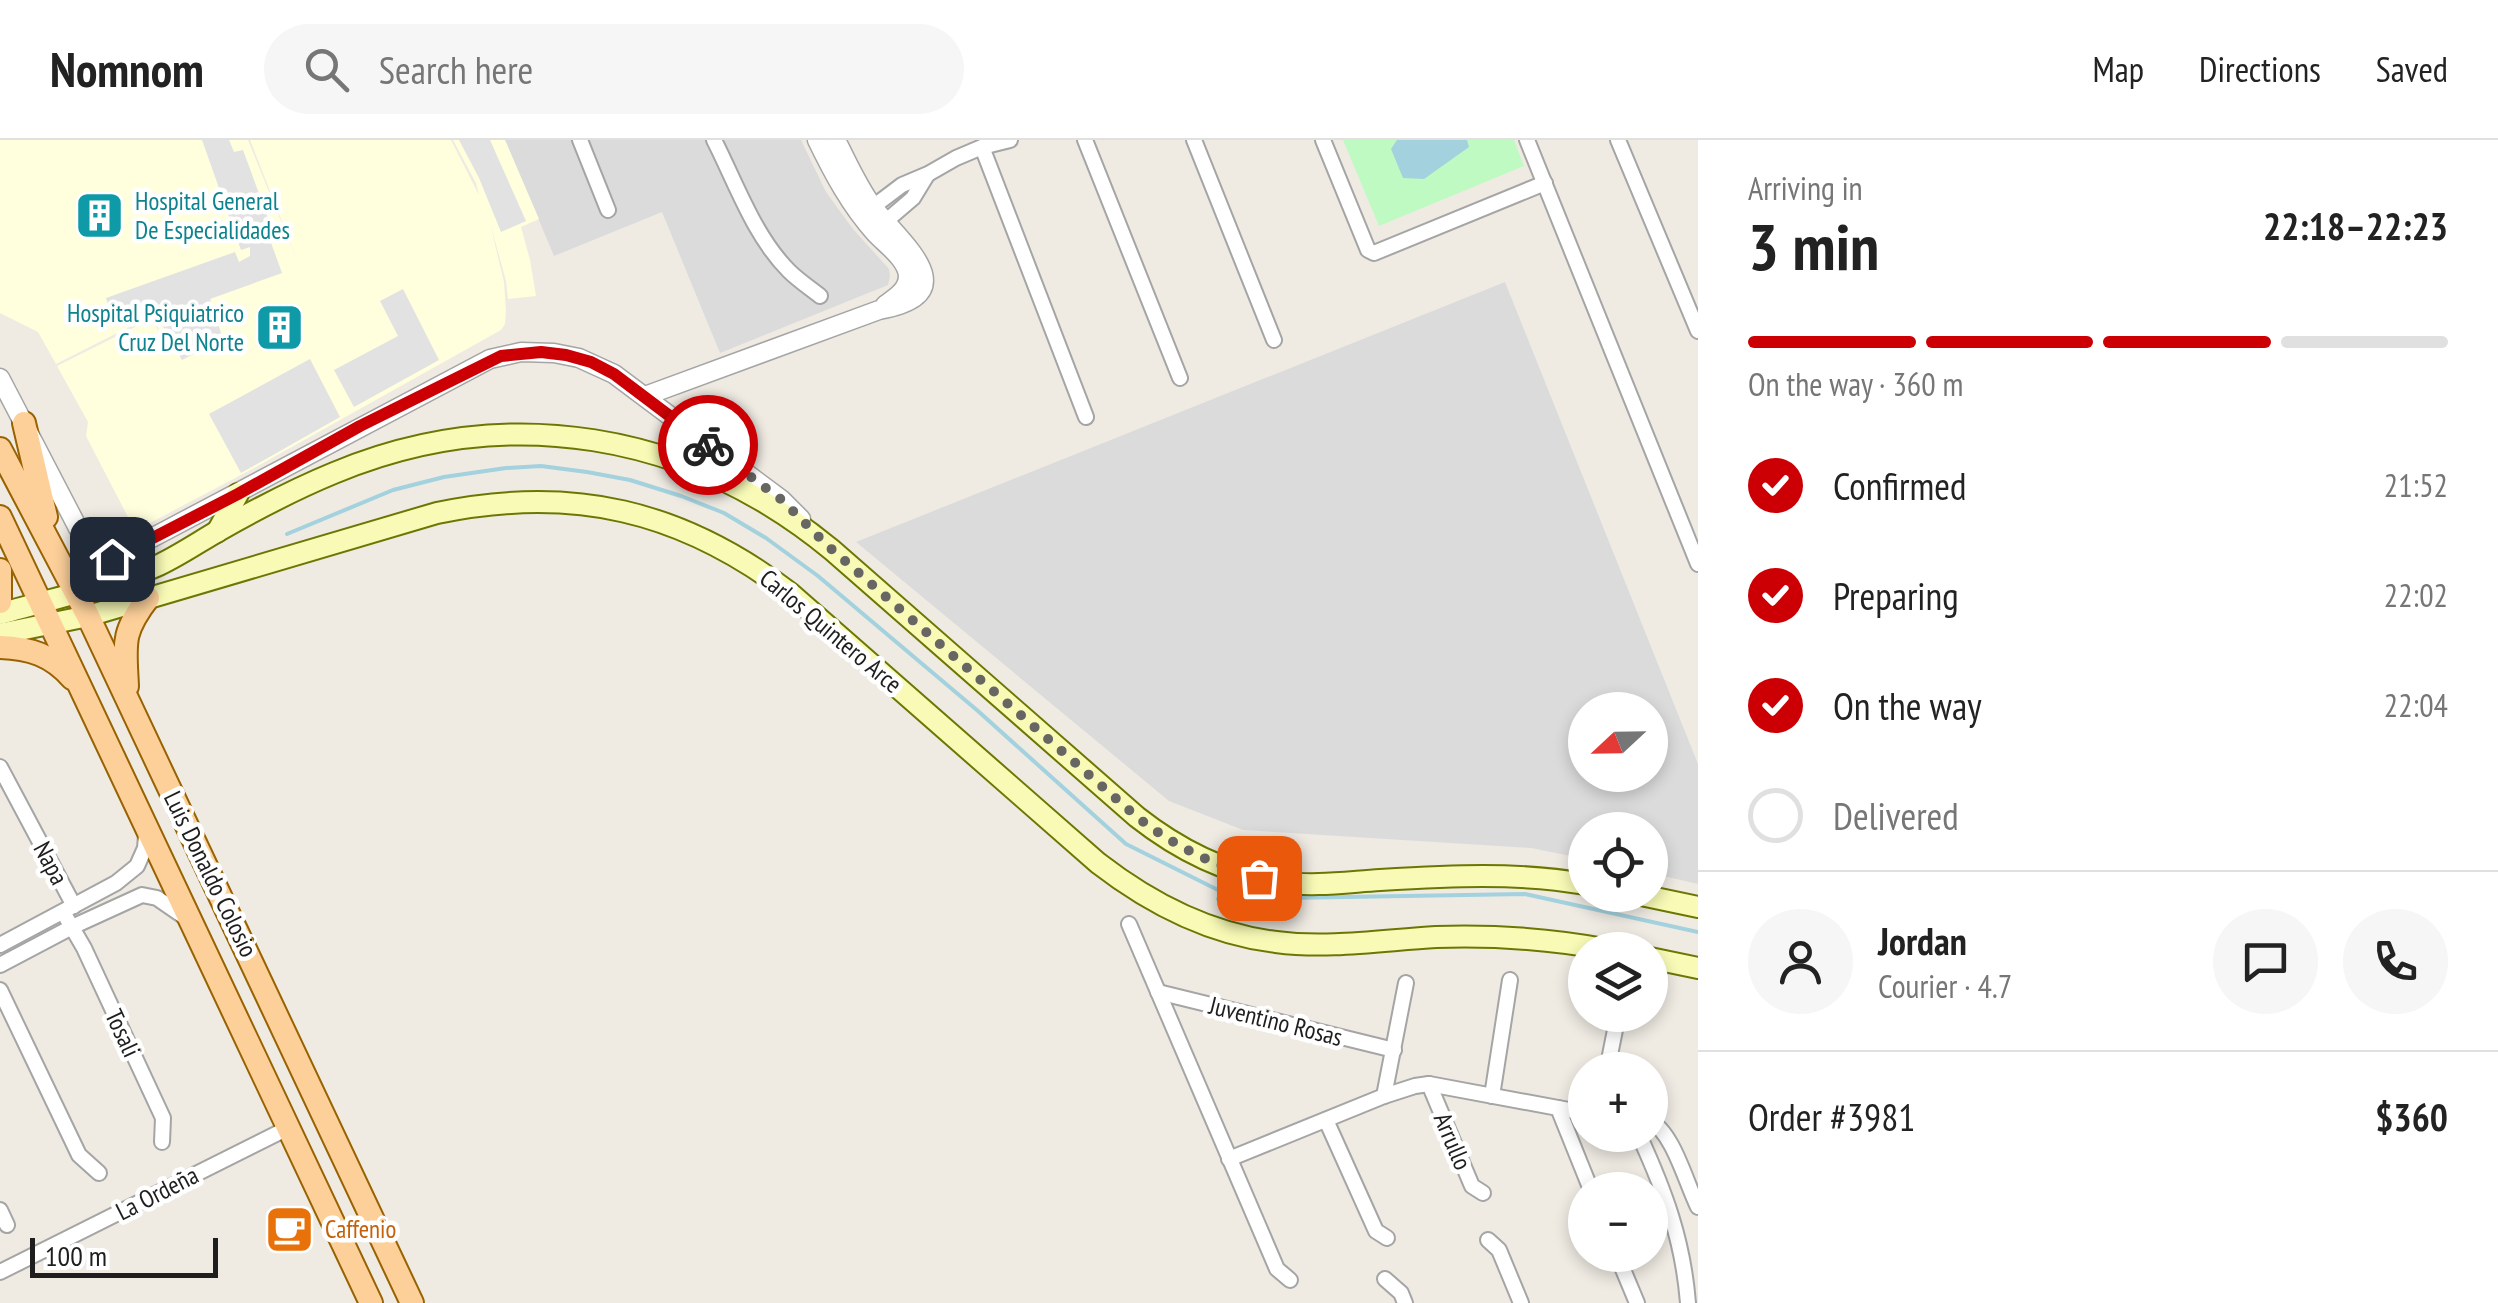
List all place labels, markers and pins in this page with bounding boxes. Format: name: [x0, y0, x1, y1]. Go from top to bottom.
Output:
place label: Hospital General De Especialidades: [135, 185, 290, 246]
building icon: Hospital General De Especialidades: [74, 189, 126, 241]
place label: Hospital Psiquiatrico Cruz Del Norte: [67, 297, 244, 358]
building icon: Hospital Psiquiatrico Cruz Del Norte: [253, 301, 305, 353]
pin: [70, 517, 155, 602]
pin: [1217, 836, 1302, 921]
cafe icon: Caffenio: [264, 1203, 316, 1255]
place label: Caffenio: [325, 1213, 396, 1245]

